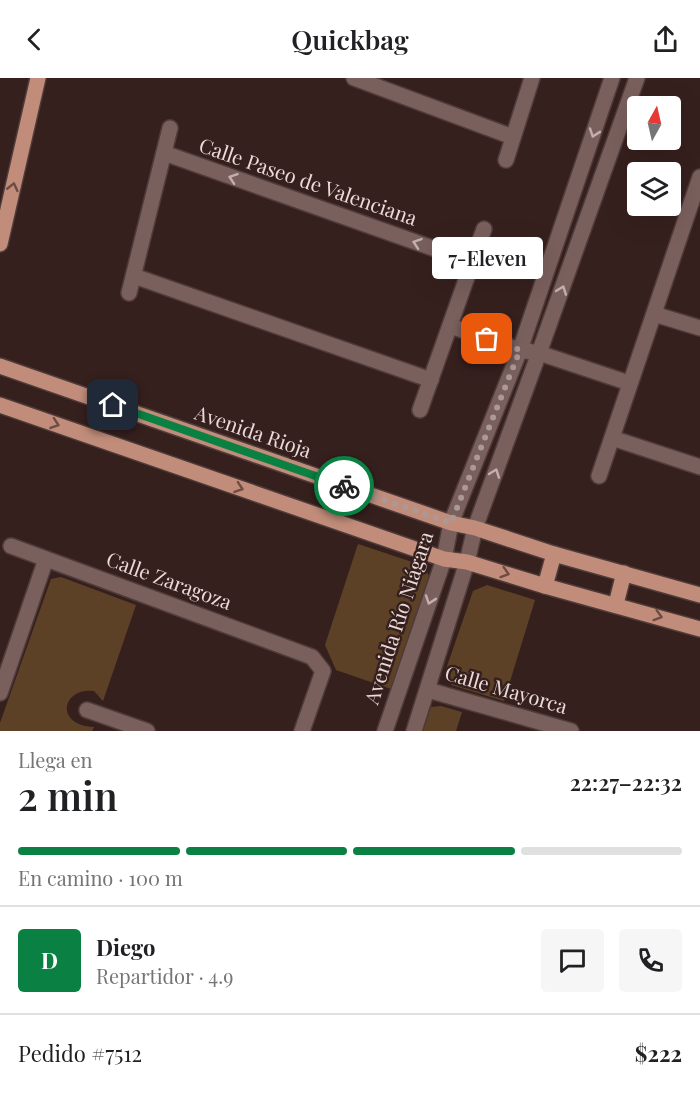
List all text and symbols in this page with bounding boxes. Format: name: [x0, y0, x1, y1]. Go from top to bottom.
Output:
text: Quickbag: [291, 21, 409, 57]
icon: back: [18, 23, 51, 56]
icon: share: [649, 23, 682, 56]
north arrow: [627, 96, 681, 150]
map controls: [627, 96, 681, 216]
one-way arrow: [588, 127, 601, 138]
street label: Calle Paseo de Valenciana: [196, 131, 421, 231]
button: layers: [627, 162, 681, 216]
one-way arrow: [228, 172, 239, 185]
one-way arrow: [6, 182, 19, 192]
one-way arrow: [412, 237, 423, 250]
callout: 7-Eleven: [432, 237, 542, 279]
text: 7-Eleven: [448, 244, 527, 271]
one-way arrow: [554, 285, 567, 296]
pin: [461, 313, 512, 364]
icon: bag: [470, 322, 503, 355]
pin: [87, 379, 138, 430]
icon: home: [96, 388, 129, 421]
street label: Avenida Rioja: [191, 398, 315, 463]
one-way arrow: [49, 417, 60, 430]
courier: [314, 456, 374, 516]
one-way arrow: [488, 468, 500, 479]
icon: bike: [328, 470, 361, 503]
one-way arrow: [233, 481, 244, 494]
street label: Avenida Río Niágara: [357, 528, 438, 708]
street label: Calle Zaragoza: [103, 544, 236, 615]
one-way arrow: [499, 566, 510, 578]
one-way arrow: [425, 594, 437, 605]
one-way arrow: [653, 609, 663, 622]
street label: Calle Mayorca: [442, 658, 571, 719]
text: Llega en: [18, 746, 93, 773]
text: 22:27–22:32: [570, 767, 682, 797]
text: 2 min: [18, 769, 118, 821]
text: En camino · 100 m: [18, 864, 183, 891]
button: chat: [541, 929, 604, 992]
button: phone: [619, 929, 682, 992]
text: Diego: [96, 932, 155, 962]
text: D: [41, 945, 58, 975]
text: Repartidor · 4.9: [96, 962, 233, 989]
text: Pedido #7512: [18, 1038, 142, 1068]
text: $222: [635, 1038, 682, 1068]

